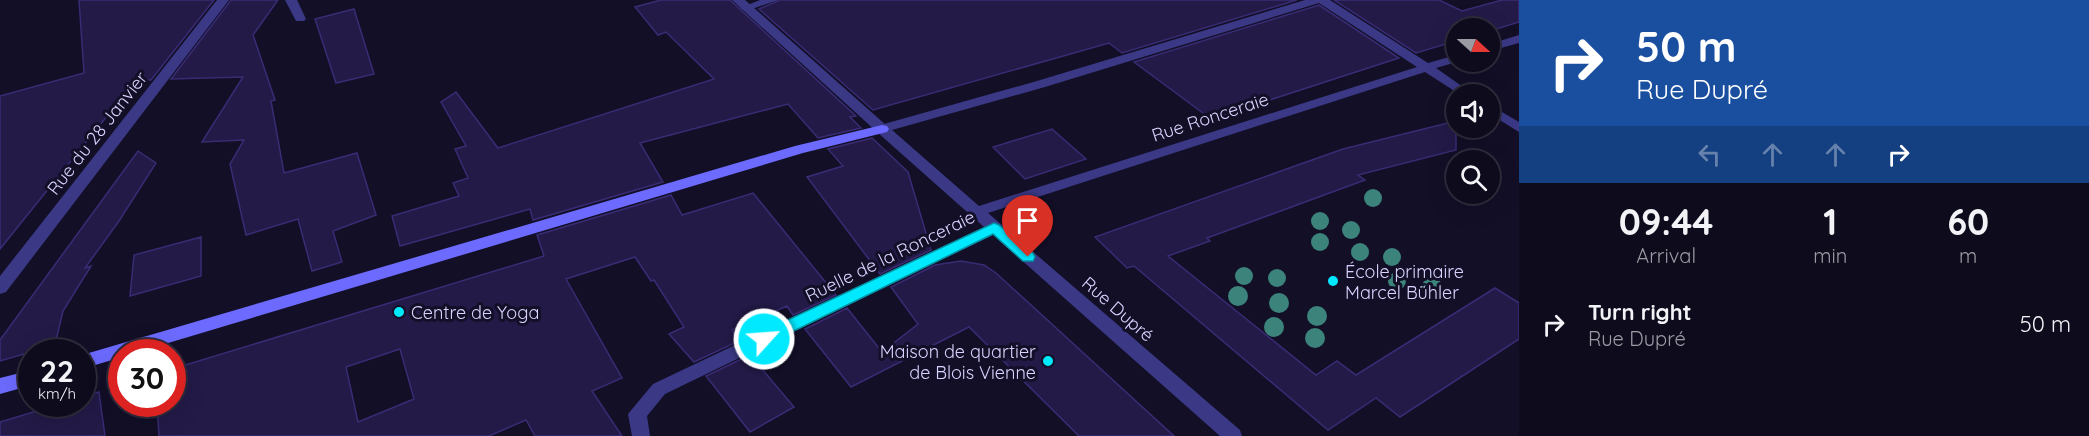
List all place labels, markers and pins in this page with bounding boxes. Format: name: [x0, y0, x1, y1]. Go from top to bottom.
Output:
pin: [1002, 195, 1053, 257]
place label: École primaire Marcel Bühler: [1345, 260, 1464, 304]
marker: École primaire Marcel Bühler: [1326, 274, 1340, 288]
place label: Centre de Yoga: [411, 301, 539, 324]
marker: Centre de Yoga: [392, 305, 406, 319]
place label: Maison de quartier de Blois Vienne: [880, 340, 1036, 384]
marker: Maison de quartier de Blois Vienne: [1041, 354, 1055, 368]

